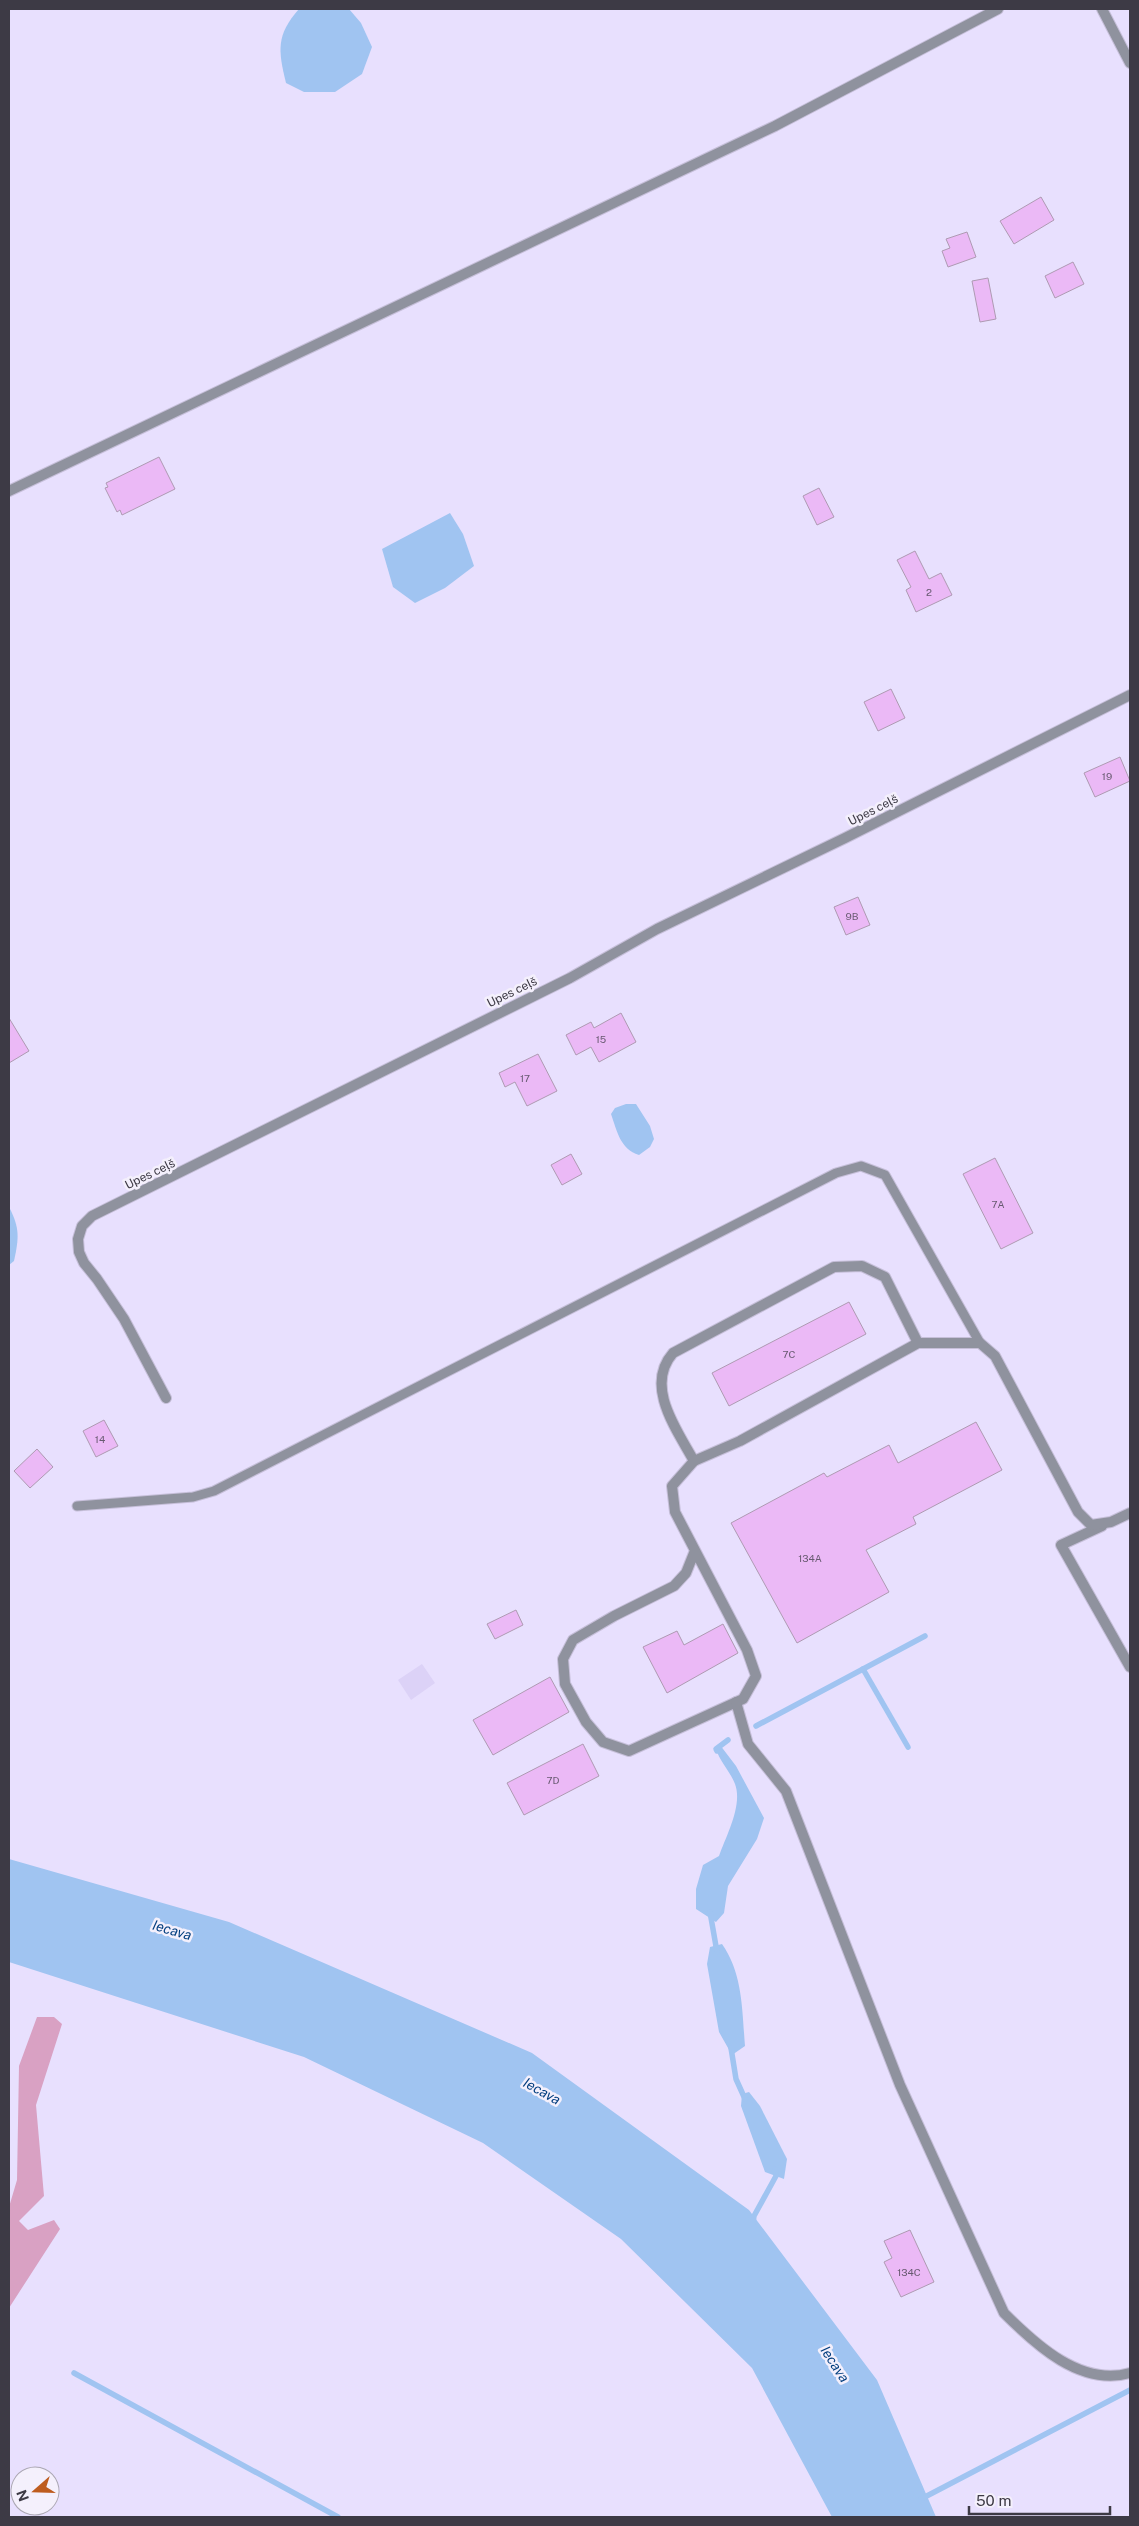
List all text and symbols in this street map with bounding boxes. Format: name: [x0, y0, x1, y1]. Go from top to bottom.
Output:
house number: 2: [926, 586, 932, 598]
house number: 19: [1102, 770, 1112, 782]
street label: Upes ceļš: [846, 792, 900, 828]
house number: 9B: [846, 910, 859, 922]
street label: Upes ceļš: [485, 974, 539, 1010]
house number: 15: [596, 1033, 606, 1045]
house number: 17: [520, 1072, 530, 1084]
street label: Upes ceļš: [123, 1156, 177, 1192]
house number: 7A: [991, 1198, 1005, 1210]
house number: 7C: [783, 1348, 796, 1360]
house number: 14: [95, 1433, 105, 1445]
house number: 134A: [798, 1552, 822, 1564]
house number: 7D: [547, 1774, 560, 1786]
water label: Iecava: [151, 1917, 193, 1943]
water label: Iecava: [521, 2074, 563, 2108]
house number: 134C: [897, 2266, 921, 2278]
water label: Iecava: [817, 2343, 853, 2385]
north arrow: [10, 2466, 60, 2516]
scale bar: [969, 2484, 1110, 2516]
text: N: [13, 2488, 32, 2503]
text: 50 m: [976, 2492, 1011, 2509]

